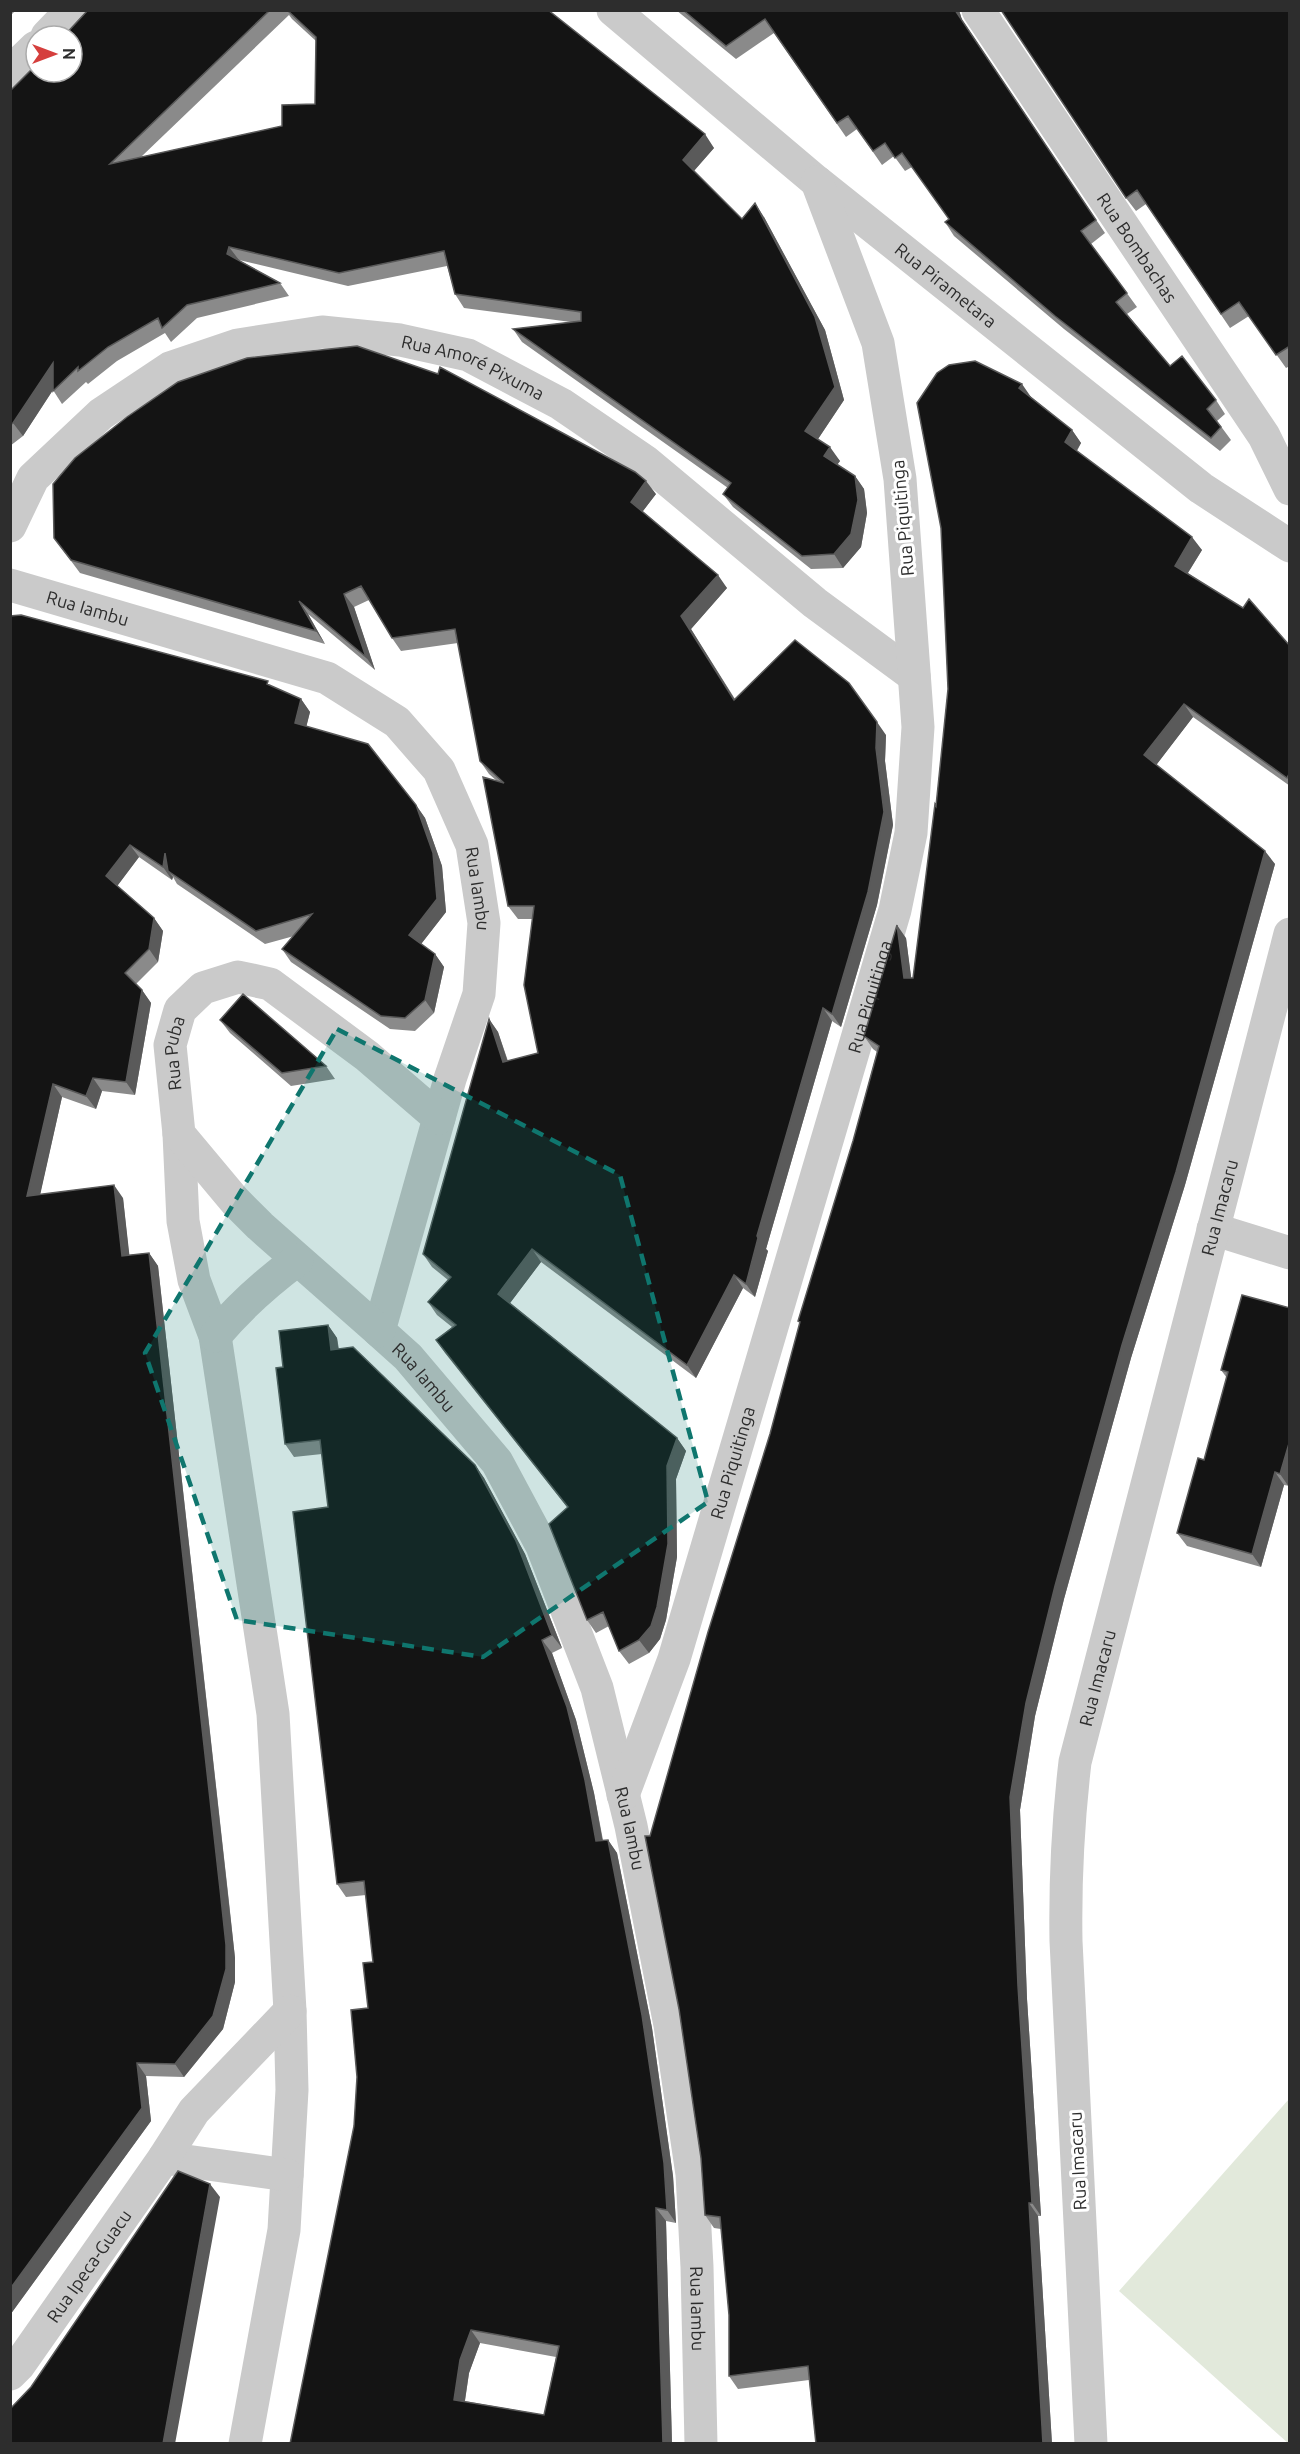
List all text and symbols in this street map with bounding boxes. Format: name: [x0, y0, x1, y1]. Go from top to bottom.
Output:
north arrow: [24, 24, 84, 84]
text: N: [60, 48, 78, 60]
street label: Rua Bombachas: [1093, 189, 1181, 306]
street label: Rua Pirametara: [891, 238, 1001, 331]
street label: Rua Amoré Pixuma: [400, 331, 548, 404]
street label: Rua Piquitinga: [887, 459, 917, 577]
street label: Rua Iambu: [44, 586, 131, 629]
street label: Rua Iambu: [462, 845, 494, 932]
street label: Rua Piquitinga: [843, 938, 896, 1055]
street label: Rua Puba: [160, 1013, 188, 1091]
street label: Rua Imacaru: [1197, 1157, 1241, 1258]
street label: Rua Iambu: [389, 1338, 460, 1415]
street label: Rua Piquitinga: [706, 1404, 758, 1521]
street label: Rua Imacaru: [1075, 1627, 1119, 1728]
street label: Rua Iambu: [612, 1784, 649, 1872]
street label: Rua Imacaru: [1064, 2111, 1090, 2211]
street label: Rua Ipeca-Guacu: [42, 2205, 135, 2326]
street label: Rua Iambu: [687, 2266, 709, 2351]

